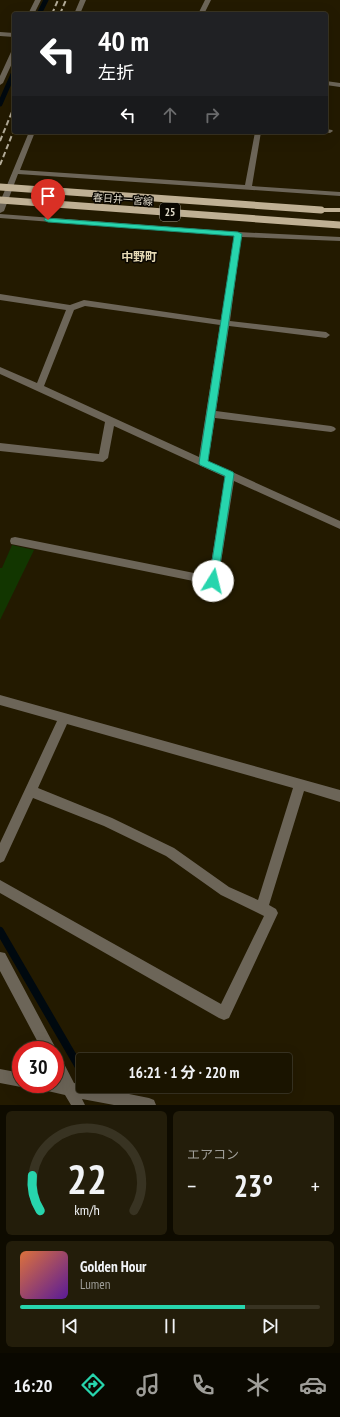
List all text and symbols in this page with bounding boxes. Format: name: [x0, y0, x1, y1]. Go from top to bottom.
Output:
text: 40 m: [98, 22, 149, 59]
icon: left: [32, 28, 84, 80]
text: 左折: [98, 61, 134, 84]
icon: left: [117, 104, 139, 126]
icon: ahead: [159, 104, 181, 126]
icon: right: [201, 104, 223, 126]
pin: [31, 179, 65, 220]
icon: arrive: [37, 185, 59, 207]
street label: 春日井一宮線: [93, 191, 153, 208]
road number: 25: [160, 203, 180, 221]
district label: 中野町: [121, 249, 157, 264]
position arrow: [192, 560, 234, 602]
speed limit sign: 30: [12, 1041, 64, 1093]
text: 16:21 · 1 分 · 220 m: [129, 1063, 239, 1082]
text: エアコン: [187, 1146, 239, 1163]
text: 22: [67, 1152, 106, 1205]
text: 23°: [234, 1166, 273, 1205]
text: −: [187, 1172, 196, 1200]
text: +: [311, 1172, 320, 1200]
text: km/h: [74, 1200, 99, 1219]
text: Golden Hour: [80, 1257, 147, 1276]
text: Lumen: [80, 1276, 110, 1293]
icon: previous: [59, 1315, 81, 1337]
icon: pause: [159, 1315, 181, 1337]
icon: next: [259, 1315, 281, 1337]
icon: directions: [79, 1371, 107, 1399]
icon: music: [134, 1371, 162, 1399]
icon: phone: [189, 1371, 217, 1399]
icon: climate: [244, 1371, 272, 1399]
icon: car: [299, 1371, 327, 1399]
text: 16:20: [13, 1374, 52, 1397]

